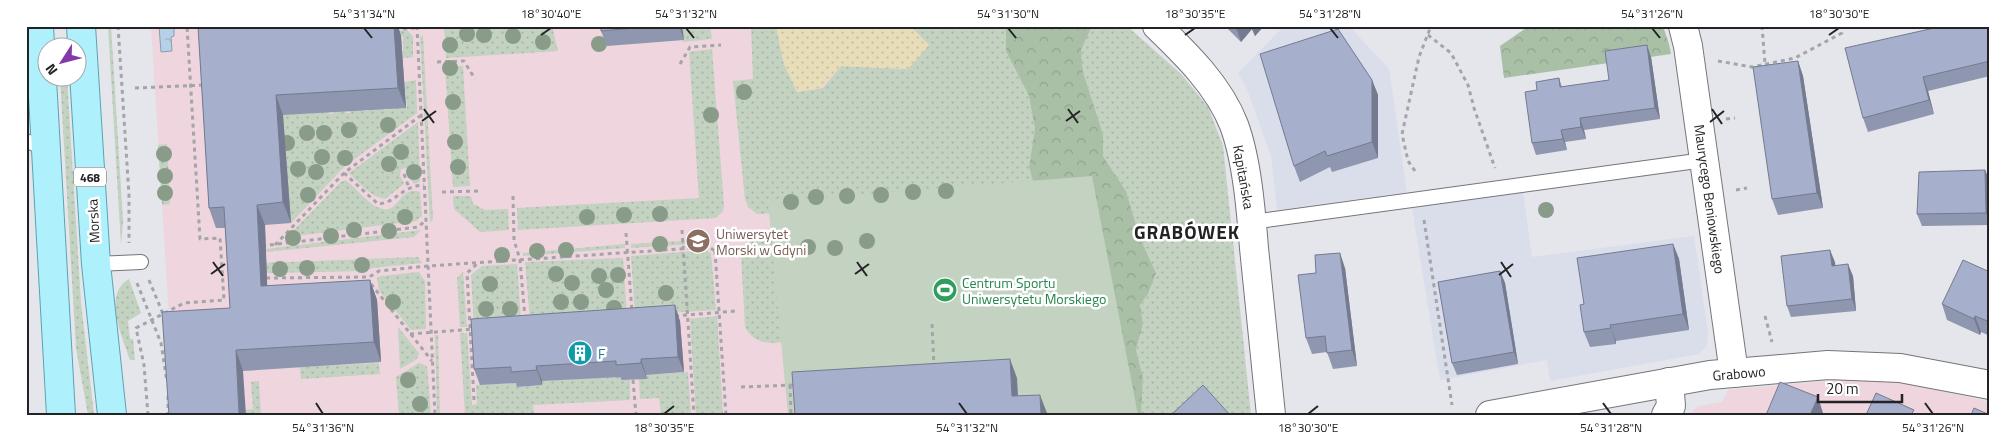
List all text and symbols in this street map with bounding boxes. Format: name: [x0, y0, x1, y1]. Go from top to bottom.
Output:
text: 54°31'34"N: [333, 4, 395, 23]
text: 18°30'40"E: [521, 4, 582, 23]
text: 54°31'32"N: [655, 4, 717, 23]
text: 54°31'30"N: [977, 4, 1039, 23]
text: 18°30'35"E: [1165, 4, 1226, 23]
text: 54°31'28"N: [1299, 4, 1361, 23]
text: 54°31'26"N: [1621, 4, 1683, 23]
text: 18°30'30"E: [1809, 4, 1870, 23]
north arrow: [38, 38, 88, 88]
text: N: [40, 60, 62, 80]
street label: Maurycego Beniowskiego: [1689, 123, 1731, 275]
street label: Kapitańska: [1228, 143, 1260, 211]
road number: 468: [74, 168, 106, 186]
street label: Morska: [81, 198, 105, 244]
district label: GRABÓWEK: [1134, 217, 1240, 246]
place label: Uniwersytet Morski w Gdyni: [716, 223, 806, 260]
school or university icon: Uniwersytet Morski w Gdyni: [685, 228, 711, 254]
place label: Centrum Sportu Uniwersytetu Morskiego: [962, 272, 1107, 309]
sports icon: Centrum Sportu Uniwersytetu Morskiego: [932, 277, 958, 303]
building icon: F: [567, 340, 593, 366]
place label: F: [598, 343, 605, 364]
street label: Grabowo: [1712, 360, 1766, 386]
scale bar: [1818, 371, 1902, 403]
text: 20 m: [1826, 377, 1859, 400]
text: 54°31'36"N: [292, 418, 354, 437]
text: 18°30'35"E: [634, 418, 695, 437]
text: 54°31'32"N: [936, 418, 998, 437]
text: 18°30'30"E: [1278, 418, 1339, 437]
text: 54°31'28"N: [1580, 418, 1642, 437]
text: 54°31'26"N: [1902, 418, 1964, 437]

